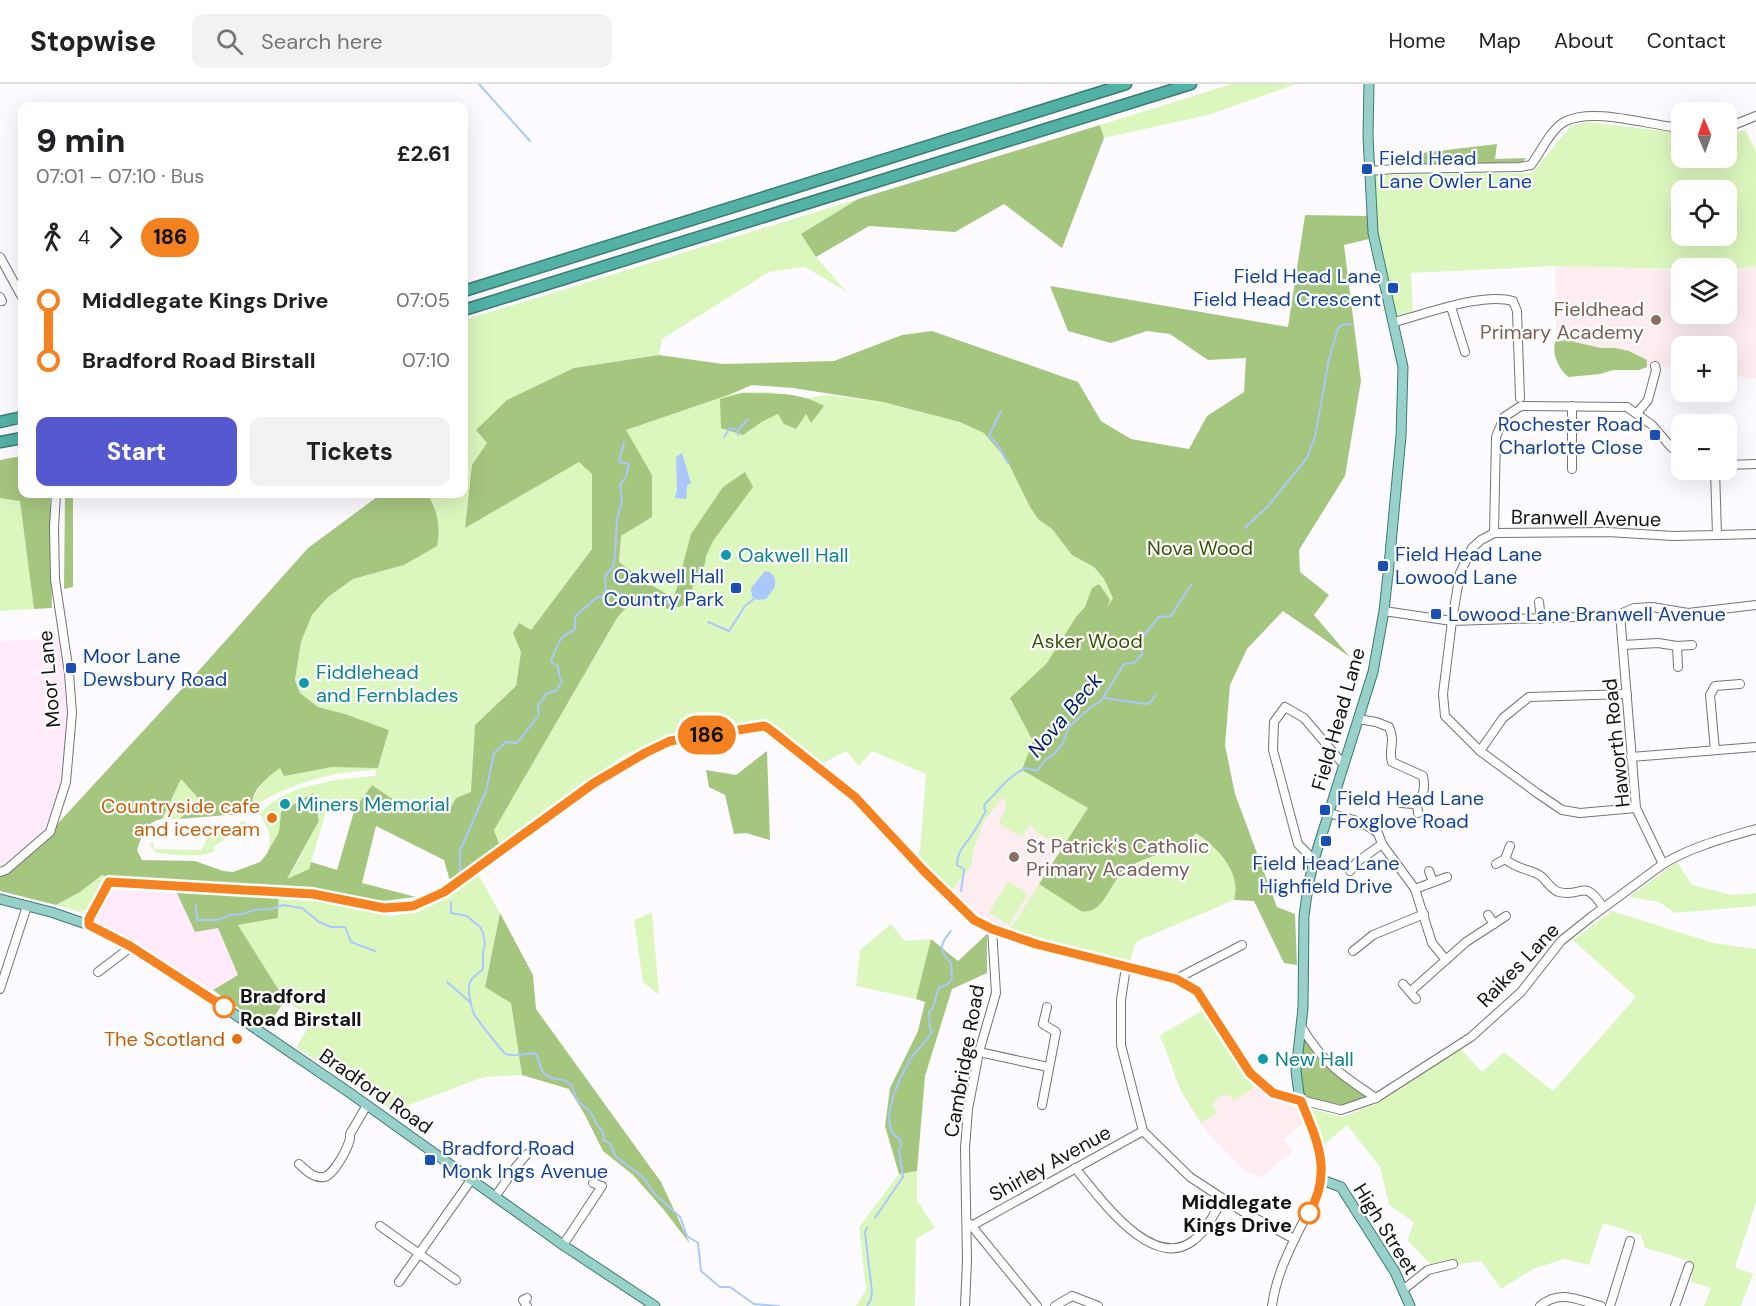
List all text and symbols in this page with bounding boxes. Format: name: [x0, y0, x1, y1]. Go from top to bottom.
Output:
search box: [192, 14, 612, 68]
text: Stopwise: [30, 23, 156, 60]
icon: search: [213, 25, 246, 58]
text: Search here: [261, 27, 382, 56]
text: Home: [1388, 27, 1446, 55]
text: Map: [1479, 27, 1521, 55]
text: About: [1554, 27, 1614, 55]
text: Contact: [1647, 27, 1726, 55]
north arrow: [1671, 102, 1737, 168]
map controls: [1671, 102, 1737, 480]
text: 9 min: [36, 119, 125, 162]
text: £2.61: [397, 139, 450, 168]
place label: Field Head Lane Owler Lane: [1379, 145, 1532, 194]
marker: Field Head Lane Owler Lane: [1360, 162, 1374, 176]
text: 07:01 – 07:10 · Bus: [36, 163, 204, 189]
button: locate: [1671, 180, 1737, 246]
icon: walk: [36, 221, 69, 254]
icon: forward: [99, 221, 132, 254]
text: 186: [153, 223, 187, 251]
text: 4: [78, 224, 90, 250]
button: layers: [1671, 258, 1737, 324]
place label: Field Head Lane Field Head Crescent: [1193, 263, 1381, 312]
marker: Field Head Lane Field Head Crescent: [1386, 281, 1400, 295]
text: Middlegate Kings Drive: [82, 286, 328, 315]
text: 07:05: [396, 287, 450, 313]
place label: Fieldhead Primary Academy: [1480, 296, 1644, 345]
marker: Fieldhead Primary Academy: [1649, 313, 1663, 327]
button: +: [1671, 336, 1737, 402]
text: Bradford Road Birstall: [82, 346, 316, 375]
text: 07:10: [402, 347, 450, 373]
place label: Rochester Road Charlotte Close: [1498, 411, 1643, 460]
button: −: [1671, 414, 1737, 480]
button: Start: [36, 417, 237, 486]
button: Tickets: [249, 417, 450, 486]
marker: Rochester Road Charlotte Close: [1648, 428, 1662, 442]
street label: Branwell Avenue: [1511, 504, 1661, 532]
park label: Nova Wood: [1147, 535, 1253, 561]
place label: Field Head Lane Lowood Lane: [1395, 541, 1542, 590]
place label: Oakwell Hall: [738, 542, 848, 568]
marker: Oakwell Hall: [719, 548, 733, 562]
marker: Field Head Lane Lowood Lane: [1376, 559, 1390, 573]
place label: Oakwell Hall Country Park: [604, 563, 724, 612]
marker: Oakwell Hall Country Park: [729, 581, 743, 595]
place label: Lowood Lane Branwell Avenue: [1448, 601, 1726, 627]
marker: Lowood Lane Branwell Avenue: [1429, 607, 1443, 621]
park label: Asker Wood: [1031, 628, 1143, 654]
street label: Moor Lane: [32, 629, 66, 729]
place label: Moor Lane Dewsbury Road: [83, 643, 227, 692]
street label: Field Head Lane: [1305, 645, 1371, 793]
place label: Fiddlehead and Fernblades: [316, 659, 459, 708]
marker: Moor Lane Dewsbury Road: [64, 661, 78, 675]
water label: Nova Beck: [1021, 666, 1109, 763]
marker: Fiddlehead and Fernblades: [297, 676, 311, 690]
street label: Haworth Road: [1596, 677, 1636, 809]
line badge: 186: [672, 716, 742, 754]
text: 186: [690, 721, 724, 749]
place label: Field Head Lane Foxglove Road: [1337, 785, 1484, 834]
place label: Miners Memorial: [297, 791, 450, 817]
place label: Countryside cafe and icecream: [101, 793, 260, 842]
marker: Miners Memorial: [278, 797, 292, 811]
marker: Field Head Lane Foxglove Road: [1318, 803, 1332, 817]
marker: Countryside cafe and icecream: [265, 811, 279, 825]
place label: St Patrick's Catholic Primary Academy: [1026, 833, 1209, 882]
marker: Field Head Lane Highfield Drive: [1319, 834, 1333, 848]
marker: St Patrick's Catholic Primary Academy: [1007, 850, 1021, 864]
place label: Field Head Lane Highfield Drive: [1252, 850, 1400, 899]
street label: Raikes Lane: [1471, 917, 1565, 1013]
place label: Bradford Road Birstall: [240, 983, 362, 1032]
street label: Cambridge Road: [938, 983, 990, 1139]
marker: Bradford Road Birstall: [213, 996, 235, 1018]
place label: The Scotland: [104, 1026, 225, 1052]
marker: The Scotland: [230, 1032, 244, 1046]
street label: Bradford Road: [314, 1042, 438, 1140]
place label: New Hall: [1275, 1046, 1354, 1072]
marker: New Hall: [1256, 1052, 1270, 1066]
street label: Shirley Avenue: [985, 1119, 1115, 1207]
place label: Bradford Road Monk Ings Avenue: [442, 1135, 608, 1184]
marker: Bradford Road Monk Ings Avenue: [423, 1153, 437, 1167]
street label: High Street: [1348, 1178, 1424, 1280]
place label: Middlegate Kings Drive: [1182, 1189, 1292, 1238]
marker: Middlegate Kings Drive: [1298, 1202, 1320, 1224]

